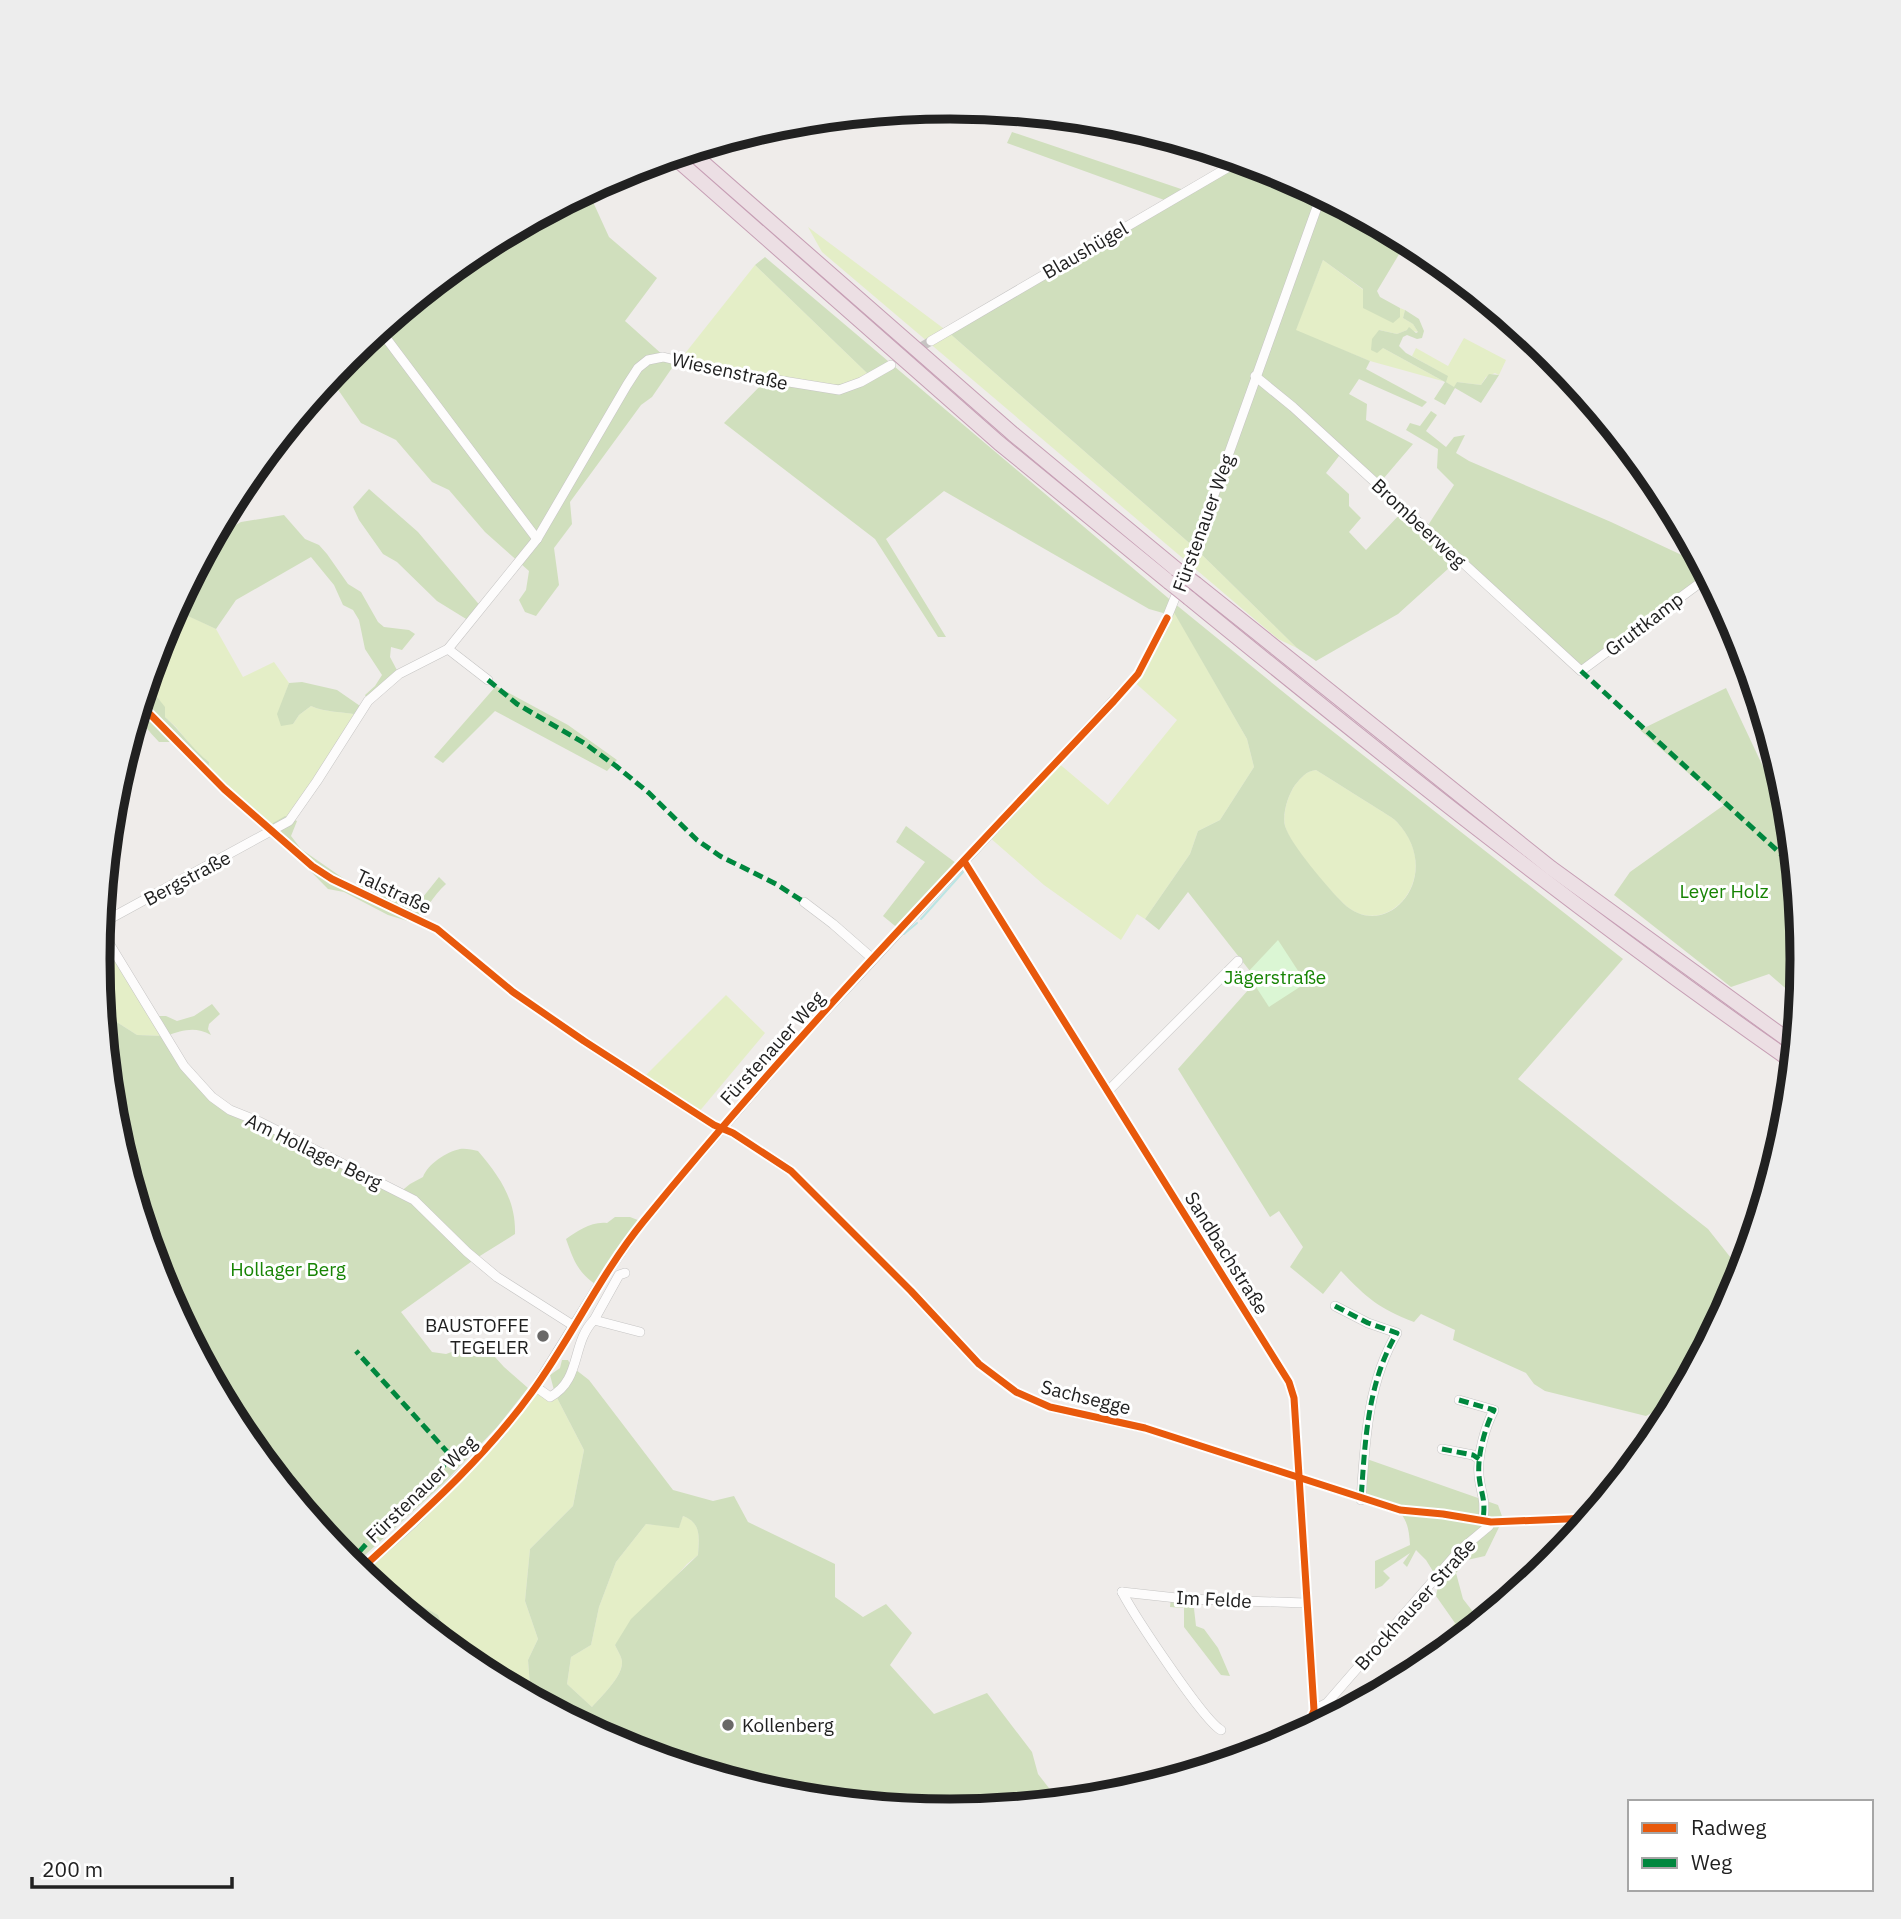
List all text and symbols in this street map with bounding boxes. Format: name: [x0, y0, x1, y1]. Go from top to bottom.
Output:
street label: Blaushügel: [1038, 216, 1132, 284]
street label: Wiesenstraße: [670, 347, 790, 395]
street label: Fürstenauer Weg: [1167, 451, 1239, 595]
street label: Brombeerweg: [1367, 473, 1471, 573]
street label: Gruttkamp: [1600, 587, 1688, 661]
street label: Bergstraße: [139, 845, 235, 911]
street label: Talstraße: [353, 863, 435, 919]
park label: Leyer Holz: [1680, 879, 1769, 903]
park label: Jägerstraße: [1224, 965, 1326, 989]
street label: Fürstenauer Weg: [715, 986, 829, 1110]
street label: Am Hollager Berg: [242, 1108, 386, 1194]
street label: Sandbachstraße: [1180, 1187, 1274, 1319]
park label: Hollager Berg: [230, 1257, 346, 1281]
place label: BAUSTOFFE TEGELER: [425, 1313, 529, 1359]
marker: BAUSTOFFE TEGELER: [535, 1328, 551, 1344]
street label: Sachsegge: [1039, 1374, 1133, 1420]
street label: Fürstenauer Weg: [361, 1430, 481, 1548]
street label: Brockhauser Straße: [1349, 1533, 1481, 1675]
street label: Im Felde: [1175, 1585, 1253, 1613]
place label: Kollenberg: [742, 1713, 834, 1737]
marker: Kollenberg: [720, 1717, 736, 1733]
legend: [1628, 1800, 1873, 1891]
text: Radweg: [1691, 1813, 1766, 1841]
scale bar: [32, 1846, 231, 1890]
text: Weg: [1691, 1848, 1732, 1876]
text: 200 m: [42, 1855, 103, 1883]

